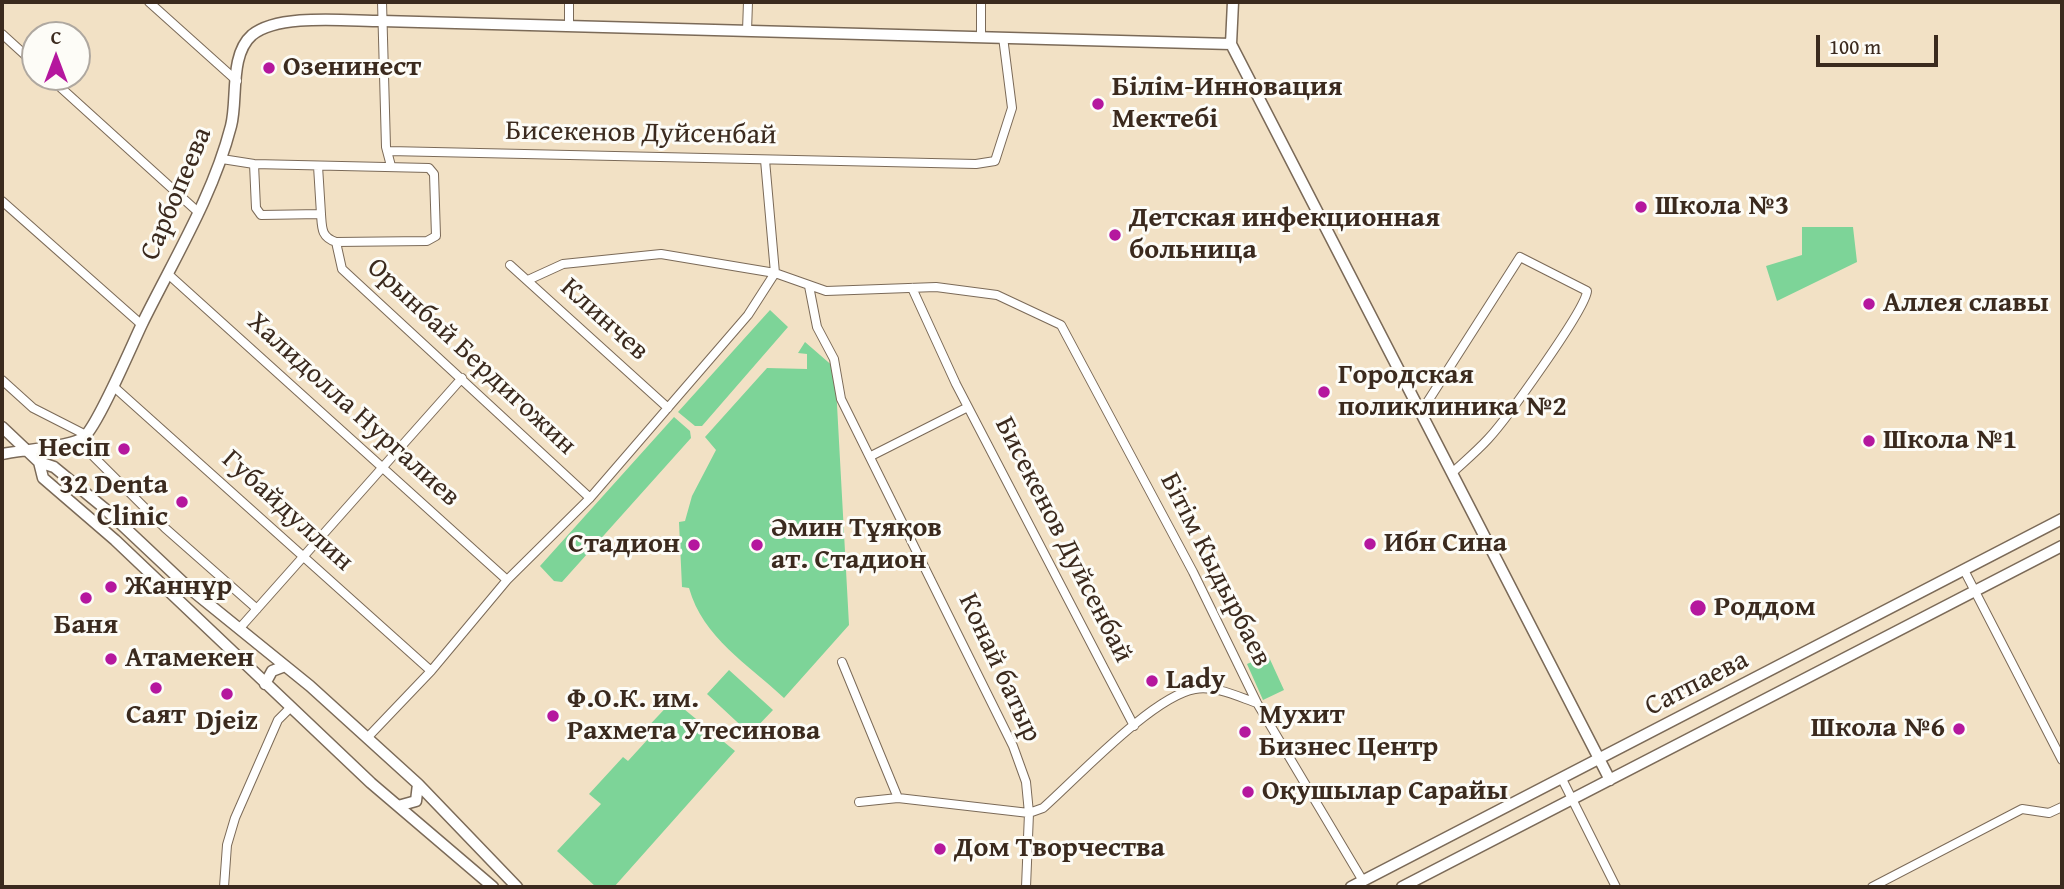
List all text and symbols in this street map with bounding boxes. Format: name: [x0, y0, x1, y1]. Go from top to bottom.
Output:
north arrow: [21, 21, 91, 91]
scale bar: [1819, 21, 1941, 65]
text: С: [51, 23, 61, 51]
text: 100 m: [1829, 31, 1881, 62]
place label: Озенинест: [283, 51, 421, 85]
marker: Озенинест: [261, 60, 277, 76]
place label: Білім-Инновация Мектебі: [1112, 71, 1343, 137]
marker: Білім-Инновация Мектебі: [1090, 96, 1106, 112]
street label: Бисекенов Дуйсенбай: [505, 115, 777, 153]
street label: Сарбопеева: [134, 122, 220, 266]
place label: Школа №3: [1655, 190, 1789, 224]
marker: Школа №3: [1633, 199, 1649, 215]
place label: Детская инфекционная больница: [1129, 202, 1440, 268]
marker: Детская инфекционная больница: [1107, 227, 1123, 243]
street label: Орынбай Бердигожин: [359, 251, 583, 463]
street label: Клинчев: [553, 272, 655, 368]
place label: Аллея славы: [1883, 287, 2049, 321]
marker: Аллея славы: [1861, 296, 1877, 312]
street label: Халидолла Нургалиев: [240, 306, 466, 514]
place label: Городская поликлиника №2: [1338, 359, 1567, 425]
marker: Городская поликлиника №2: [1316, 384, 1332, 400]
street label: Бисекенов Дуйсенбай: [986, 412, 1140, 668]
place label: Школа №1: [1883, 424, 2017, 458]
place label: Несіп: [39, 432, 110, 466]
marker: Школа №1: [1861, 433, 1877, 449]
marker: Несіп: [116, 441, 132, 457]
street label: Губайдуллин: [214, 443, 360, 579]
street label: Бiтiм Кыдырбаев: [1152, 468, 1278, 672]
place label: 32 Denta Clinic: [59, 469, 168, 535]
marker: 32 Denta Clinic: [174, 494, 190, 510]
place label: Әмин Тұяқов ат. Стадион: [771, 512, 942, 578]
place label: Ибн Сина: [1384, 527, 1507, 561]
place label: Стадион: [568, 528, 680, 562]
marker: Ибн Сина: [1362, 536, 1378, 552]
marker: Стадион: [686, 537, 702, 553]
marker: Әмин Тұяқов ат. Стадион: [749, 537, 765, 553]
place label: Жаннұр: [125, 570, 232, 604]
marker: Жаннұр: [103, 579, 119, 595]
street label: Конай батыр: [950, 588, 1048, 748]
marker: Баня: [78, 590, 94, 606]
place label: Роддом: [1714, 591, 1816, 625]
marker: Роддом: [1688, 598, 1708, 618]
place label: Баня: [54, 609, 118, 643]
place label: Атамекен: [125, 642, 254, 676]
street label: Сатпаева: [1640, 644, 1754, 724]
marker: Атамекен: [103, 651, 119, 667]
place label: Lady: [1166, 664, 1225, 698]
marker: Lady: [1144, 673, 1160, 689]
marker: Саят: [148, 680, 164, 696]
place label: Ф.О.К. им. Рахмета Утесинова: [567, 683, 820, 749]
marker: Djeiz: [219, 686, 235, 702]
place label: Саят: [126, 699, 186, 733]
place label: Мухит Бизнес Центр: [1259, 699, 1438, 765]
place label: Djeiz: [196, 705, 258, 739]
marker: Ф.О.К. им. Рахмета Утесинова: [545, 708, 561, 724]
place label: Школа №6: [1811, 712, 1945, 746]
marker: Школа №6: [1951, 721, 1967, 737]
marker: Мухит Бизнес Центр: [1237, 724, 1253, 740]
place label: Оқушылар Сарайы: [1262, 775, 1508, 809]
marker: Оқушылар Сарайы: [1240, 784, 1256, 800]
place label: Дом Творчества: [954, 832, 1165, 866]
marker: Дом Творчества: [932, 841, 948, 857]

